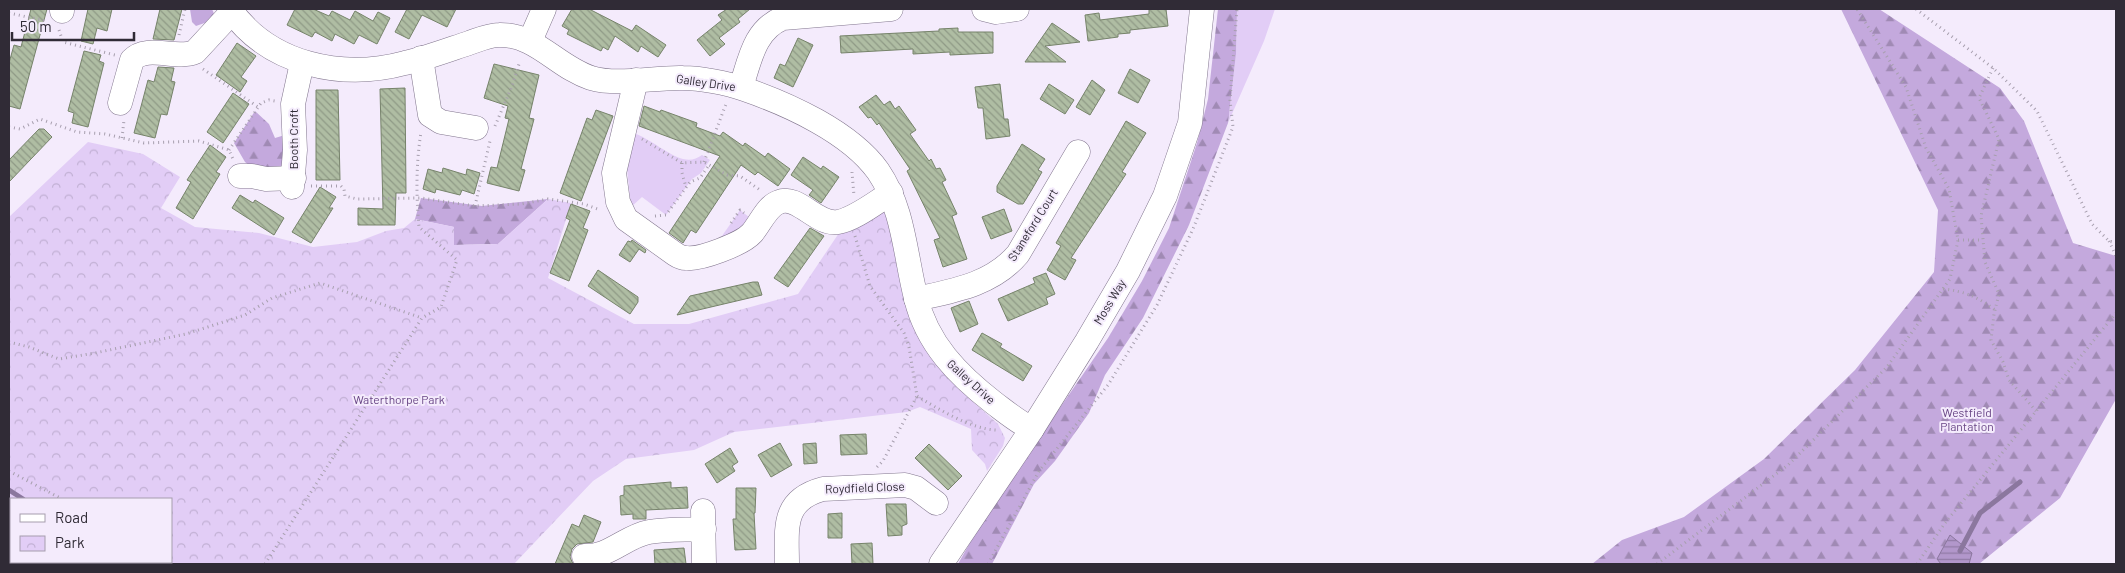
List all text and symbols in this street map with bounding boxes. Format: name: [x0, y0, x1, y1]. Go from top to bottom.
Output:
scale bar: [12, 10, 135, 42]
text: 50 m: [20, 17, 52, 35]
street label: Galley Drive: [676, 71, 737, 93]
street label: Booth Croft: [286, 109, 300, 169]
street label: Staneford Court: [1004, 186, 1060, 263]
street label: Moss Way: [1090, 276, 1128, 327]
street label: Galley Drive: [945, 356, 999, 406]
park label: Waterthorpe Park: [353, 392, 445, 406]
park label: Westfield Plantation: [1940, 405, 1994, 433]
street label: Roydfield Close: [825, 479, 905, 495]
legend: [10, 498, 172, 563]
text: Road: [55, 508, 88, 526]
text: Park: [55, 533, 85, 551]

